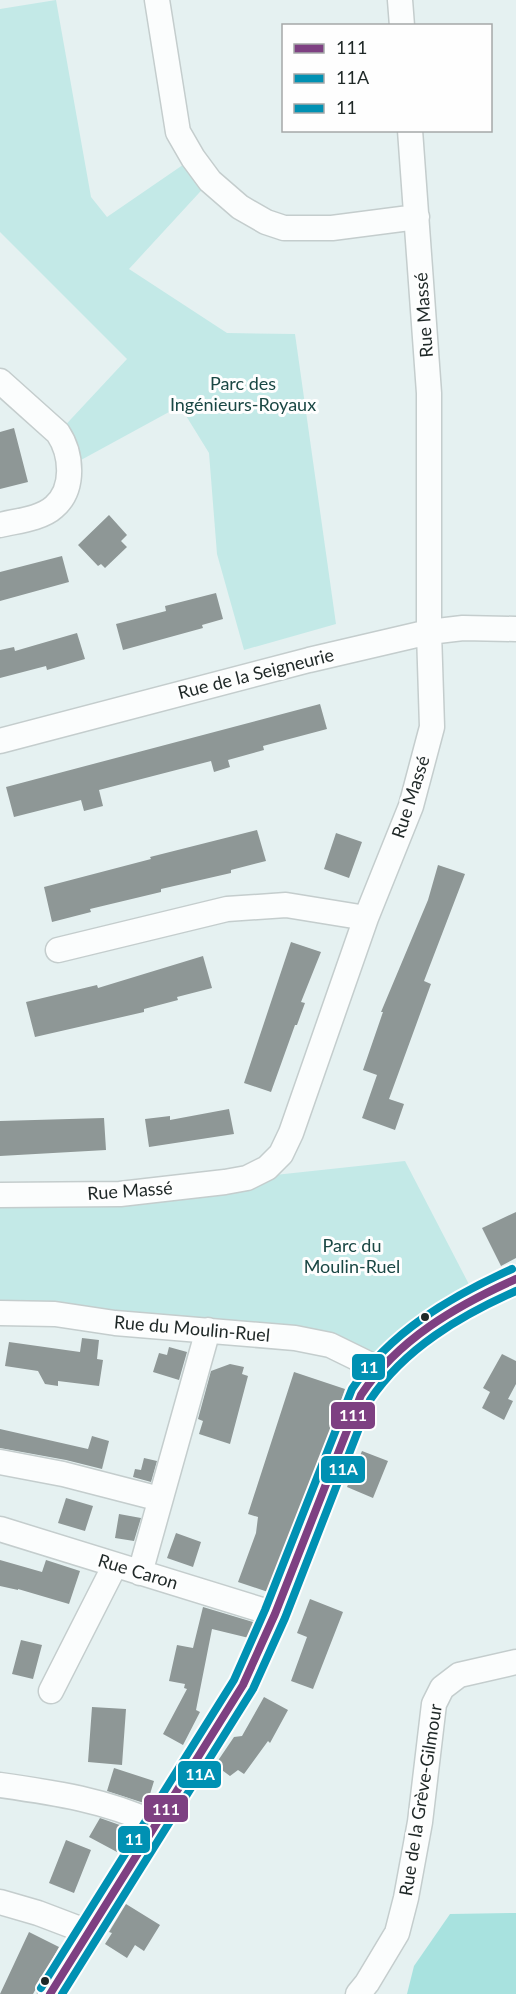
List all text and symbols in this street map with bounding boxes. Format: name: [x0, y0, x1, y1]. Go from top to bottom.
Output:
legend: [282, 24, 492, 132]
text: 111: [336, 36, 367, 58]
text: 11A: [336, 66, 370, 88]
text: 11: [336, 96, 357, 118]
street label: Rue Massé: [409, 272, 437, 359]
park label: Parc des Ingénieurs-Royaux: [170, 372, 316, 415]
street label: Rue de la Seigneurie: [176, 643, 336, 703]
street label: Rue Massé: [386, 753, 434, 841]
street label: Rue Massé: [86, 1176, 173, 1204]
park label: Parc du Moulin-Ruel: [304, 1234, 400, 1277]
street label: Rue du Moulin-Ruel: [113, 1310, 271, 1346]
unlabelled marker: [419, 1311, 431, 1323]
line badge: 11: [351, 1353, 386, 1381]
text: 11: [360, 1357, 378, 1376]
line badge: 111: [330, 1401, 376, 1430]
text: 111: [339, 1405, 367, 1424]
line badge: 11A: [320, 1455, 366, 1484]
text: 11A: [328, 1459, 359, 1478]
street label: Rue Caron: [96, 1548, 181, 1594]
street label: Rue de la Grève-Gilmour: [394, 1702, 446, 1897]
line badge: 11A: [177, 1760, 222, 1789]
text: 11A: [185, 1764, 216, 1783]
line badge: 111: [143, 1794, 189, 1823]
text: 111: [152, 1799, 180, 1818]
line badge: 11: [117, 1825, 151, 1854]
text: 11: [125, 1829, 143, 1848]
unlabelled marker: [39, 1975, 51, 1987]

